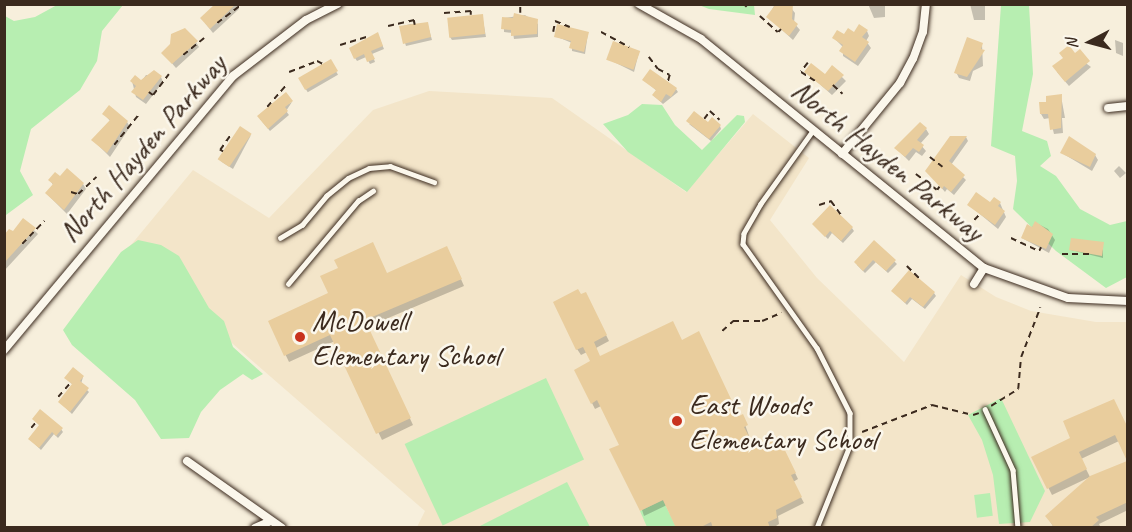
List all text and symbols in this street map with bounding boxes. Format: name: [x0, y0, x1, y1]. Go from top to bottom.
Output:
north arrow: [1060, 12, 1120, 72]
text: N: [1062, 38, 1083, 50]
street label: North Hayden Parkway: [51, 47, 233, 249]
street label: North Hayden Parkway: [784, 71, 992, 249]
place label: McDowell Elementary School: [312, 302, 499, 372]
marker: McDowell Elementary School: [293, 330, 307, 344]
place label: East Woods Elementary School: [689, 386, 876, 456]
marker: East Woods Elementary School: [670, 414, 684, 428]

